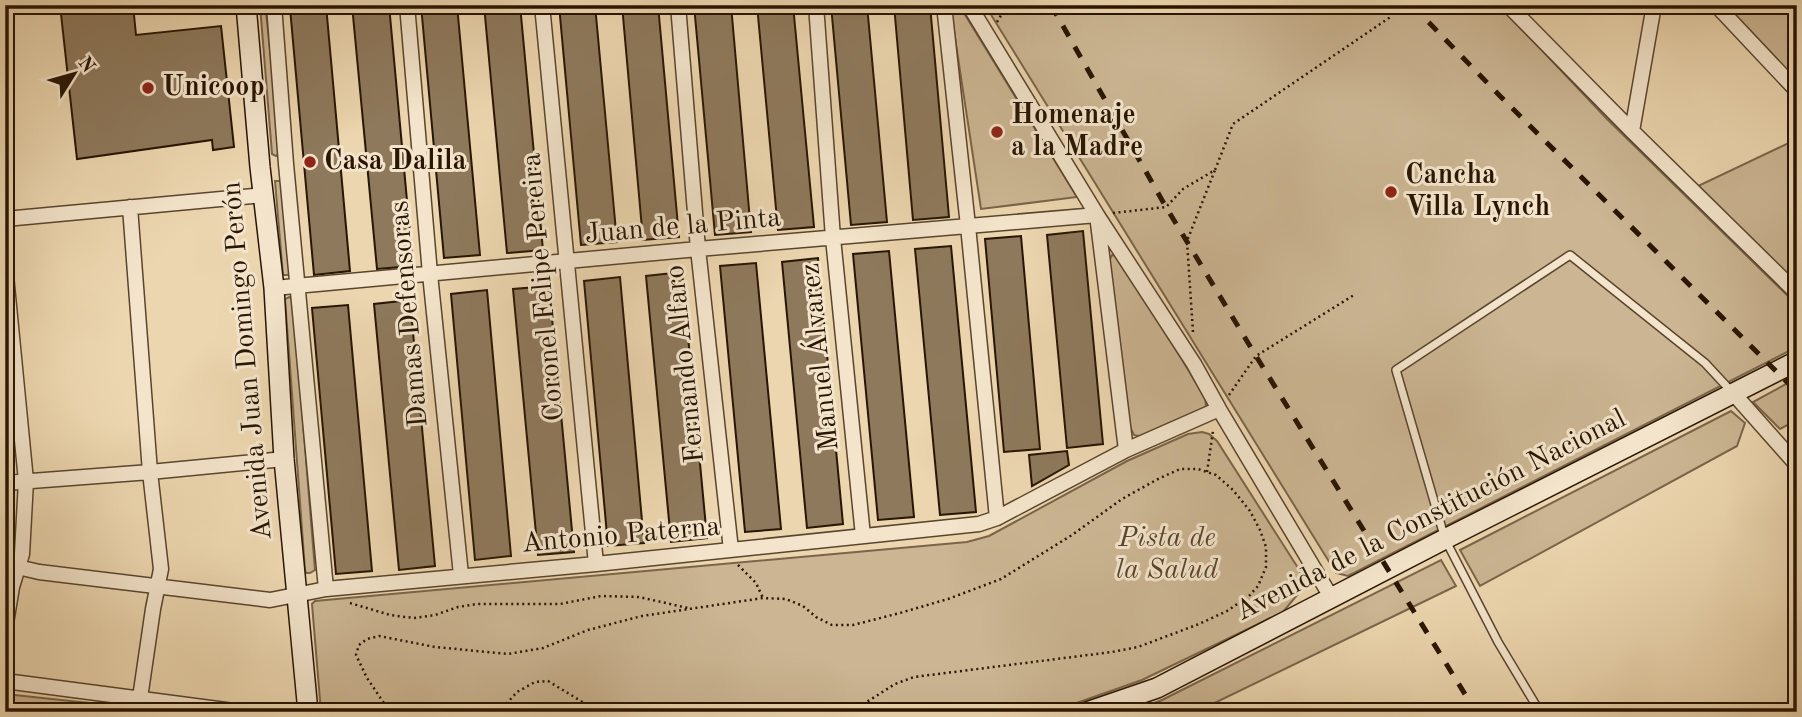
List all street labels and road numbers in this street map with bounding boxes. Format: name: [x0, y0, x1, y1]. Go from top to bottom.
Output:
street label: Coronel Felipe Pereira: [518, 152, 570, 422]
street label: Avenida Juan Domingo Perón: [218, 180, 278, 542]
street label: Damas Defensoras: [386, 200, 434, 428]
street label: Juan de la Pinta: [584, 204, 782, 250]
street label: Manuel Álvarez: [792, 262, 845, 453]
street label: Fernando Alfaro: [662, 264, 710, 464]
street label: Avenida de la Constitución Nacional: [1231, 405, 1631, 627]
street label: Antonio Paterna: [520, 513, 722, 559]

